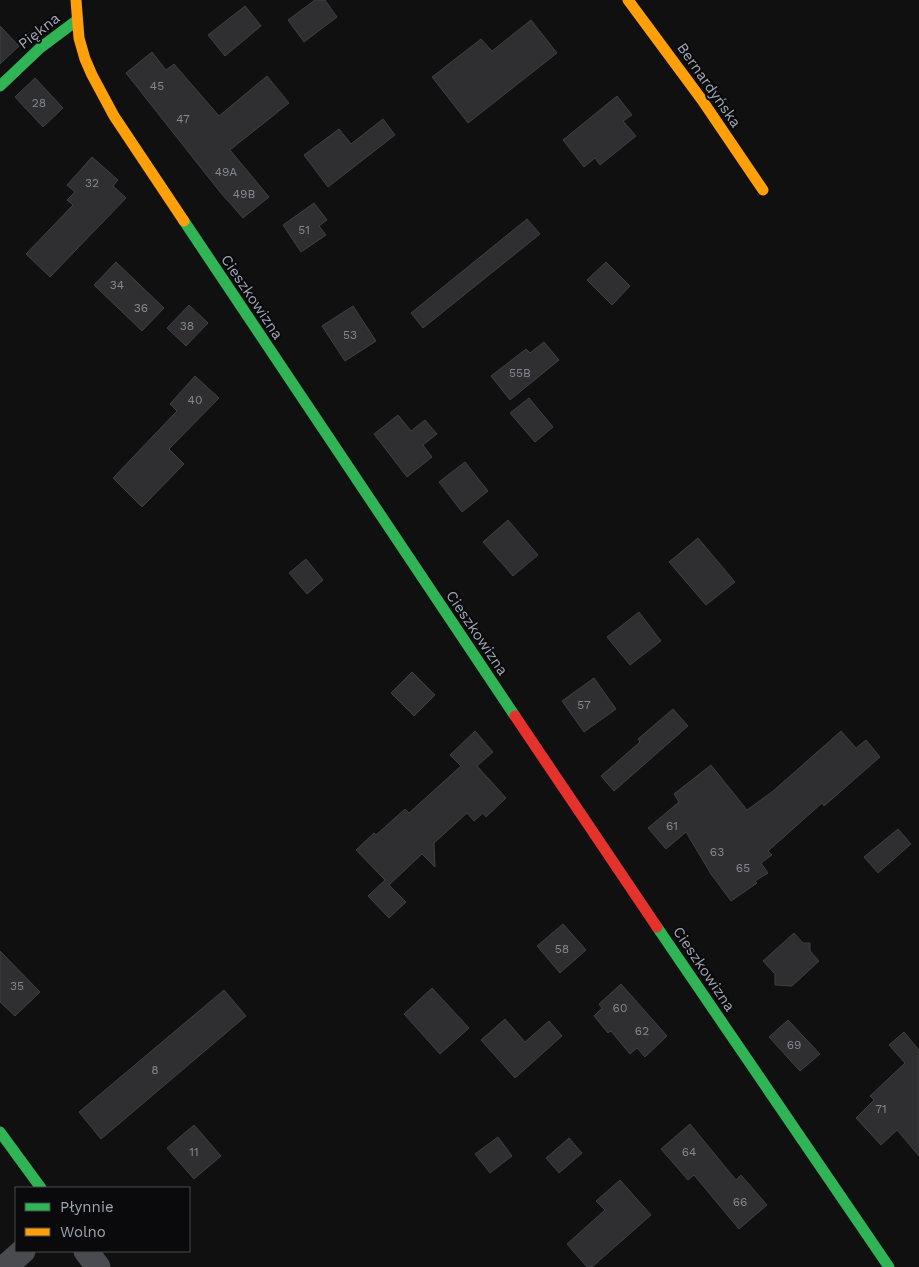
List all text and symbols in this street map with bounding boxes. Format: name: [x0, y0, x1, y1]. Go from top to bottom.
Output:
street label: Piękna: [15, 9, 64, 53]
street label: Bernardyńska: [673, 39, 745, 131]
house number: 45: [150, 79, 164, 93]
house number: 28: [32, 96, 46, 110]
house number: 47: [176, 112, 190, 126]
house number: 49A: [215, 165, 237, 179]
house number: 32: [85, 176, 99, 190]
house number: 49B: [233, 187, 255, 201]
house number: 51: [298, 223, 310, 237]
street label: Cieszkowizna: [217, 251, 287, 343]
house number: 34: [110, 278, 124, 292]
house number: 36: [134, 301, 148, 315]
house number: 38: [180, 319, 194, 333]
house number: 53: [343, 328, 357, 342]
house number: 55B: [509, 366, 531, 380]
house number: 40: [188, 393, 202, 407]
street label: Cieszkowizna: [442, 587, 512, 679]
house number: 57: [577, 698, 591, 712]
house number: 61: [666, 819, 678, 833]
house number: 63: [710, 845, 724, 859]
house number: 65: [736, 861, 750, 875]
street label: Cieszkowizna: [669, 923, 739, 1015]
house number: 58: [555, 942, 569, 956]
house number: 35: [10, 979, 24, 993]
house number: 60: [613, 1001, 627, 1015]
house number: 62: [635, 1024, 649, 1038]
house number: 69: [787, 1038, 801, 1052]
house number: 8: [151, 1063, 159, 1077]
house number: 71: [875, 1102, 887, 1116]
house number: 11: [189, 1145, 199, 1159]
house number: 64: [682, 1145, 696, 1159]
legend: [15, 1187, 190, 1252]
house number: 66: [733, 1195, 747, 1209]
text: Płynnie: [60, 1198, 114, 1216]
text: Wolno: [60, 1223, 106, 1241]

